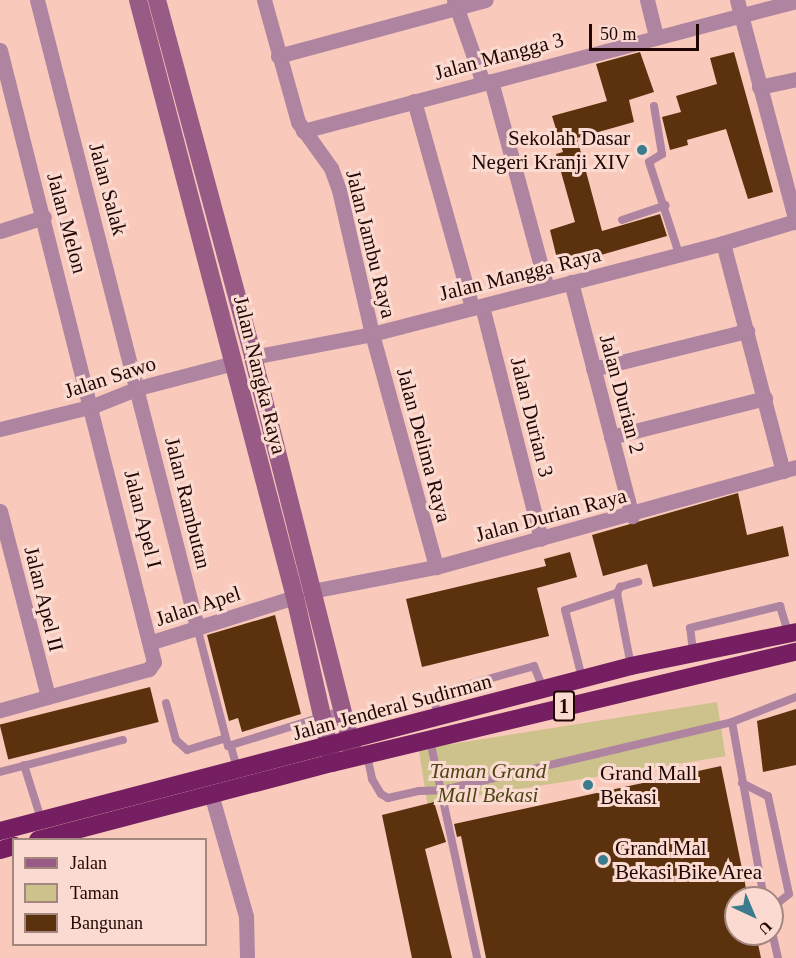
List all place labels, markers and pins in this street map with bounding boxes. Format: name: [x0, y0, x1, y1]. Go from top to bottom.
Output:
place label: Sekolah Dasar Negeri Kranji XIV: [471, 125, 630, 175]
marker: Sekolah Dasar Negeri Kranji XIV: [635, 143, 649, 157]
place label: Grand Mall Bekasi: [600, 760, 697, 810]
marker: Grand Mall Bekasi: [581, 778, 595, 792]
place label: Grand Mal Bekasi Bike Area: [615, 835, 763, 885]
marker: Grand Mal Bekasi Bike Area: [596, 853, 610, 867]

